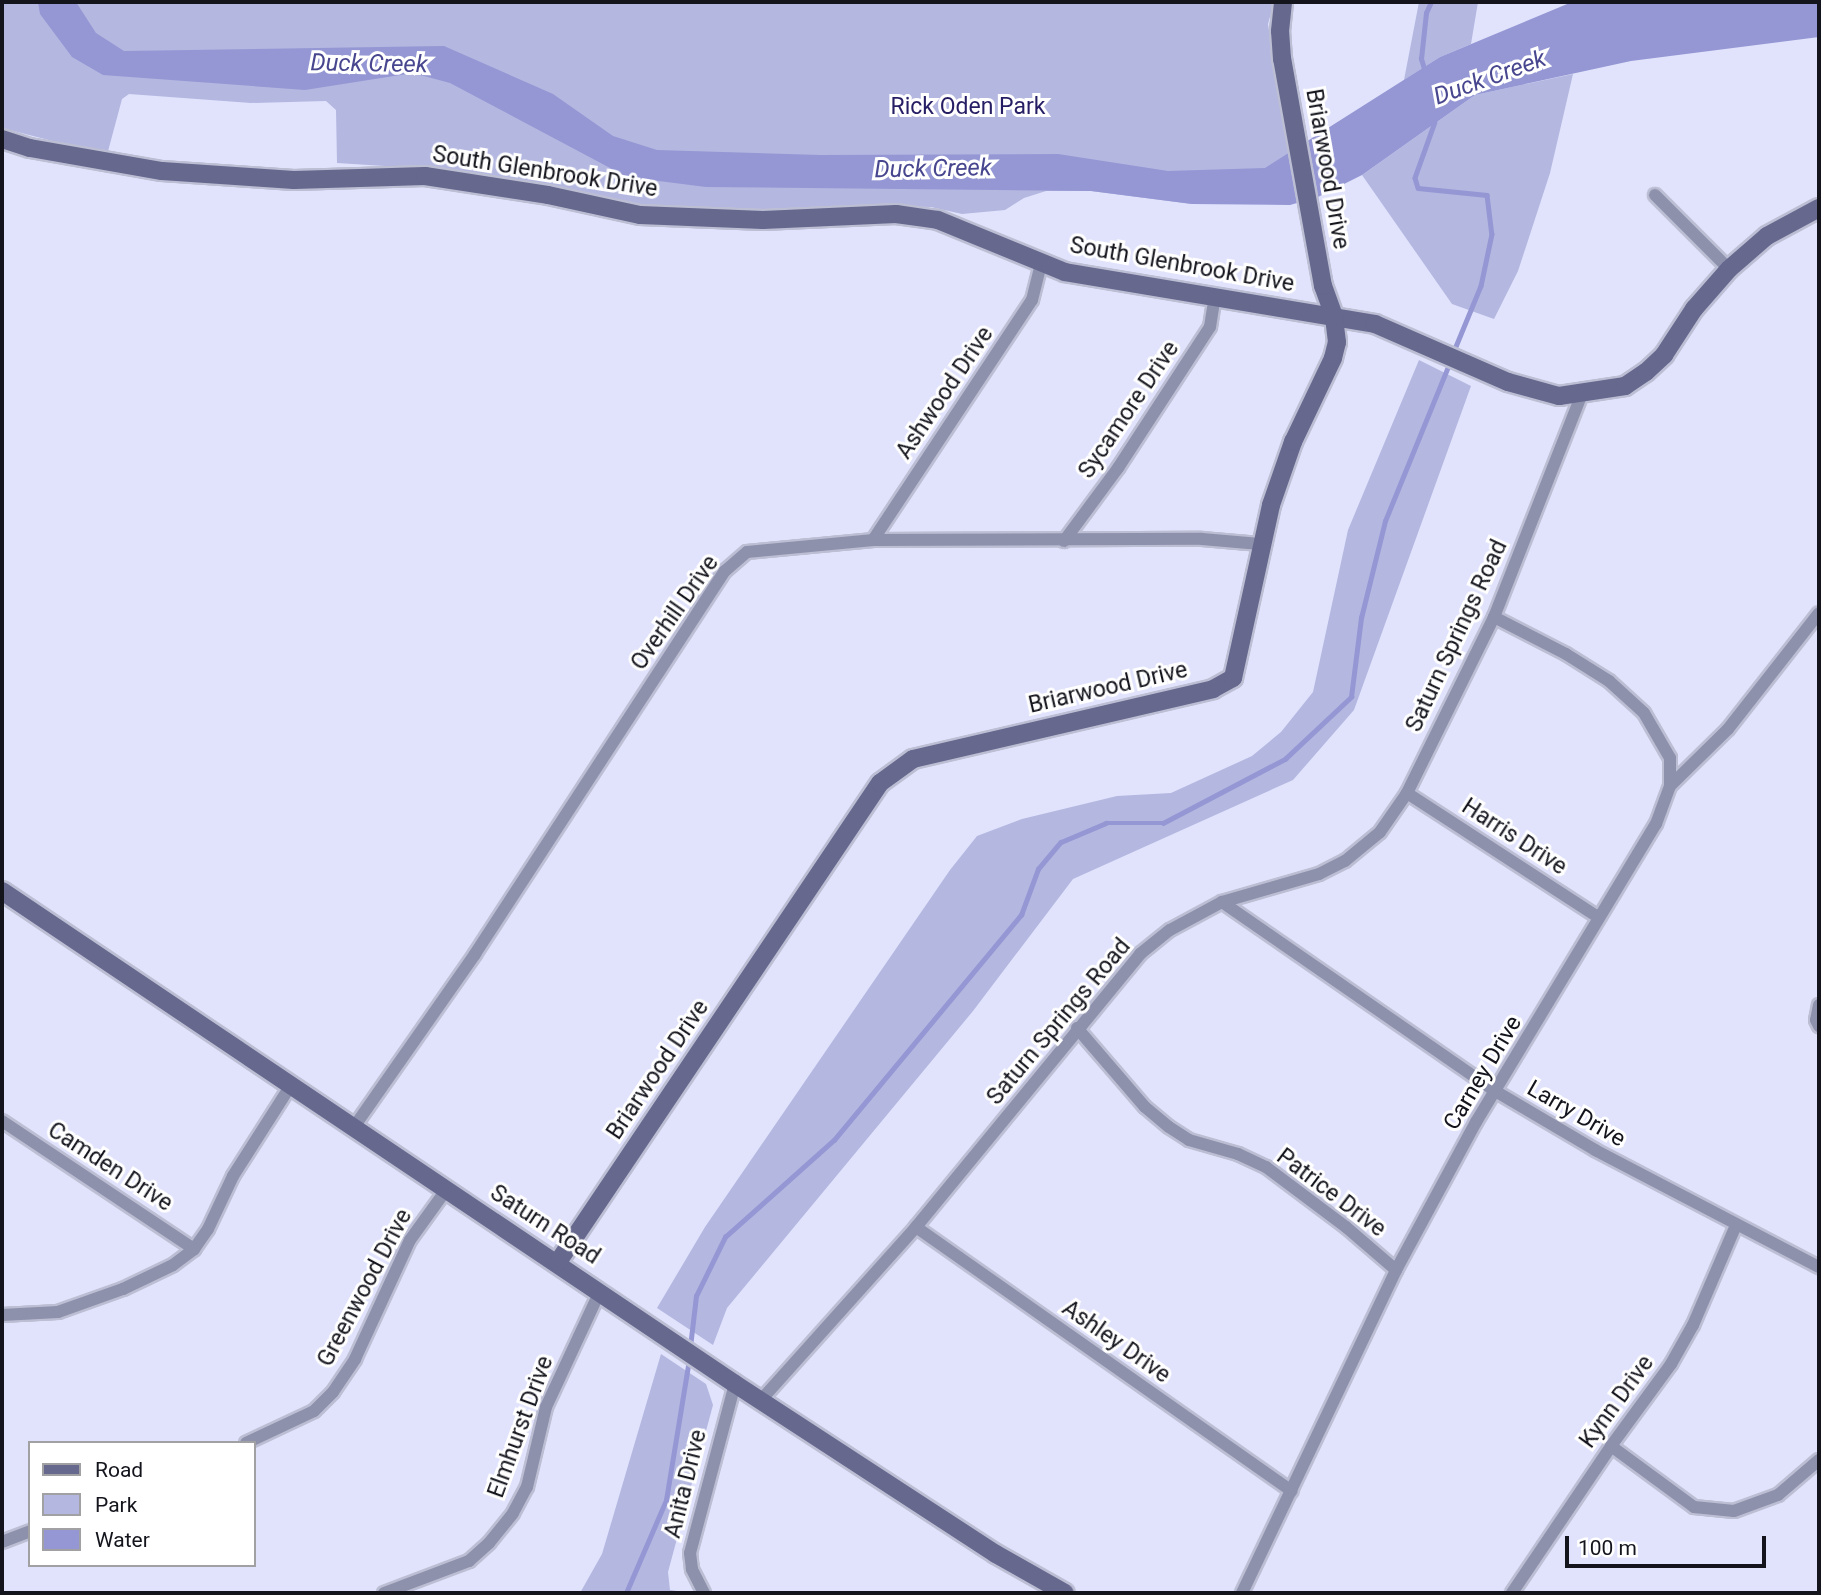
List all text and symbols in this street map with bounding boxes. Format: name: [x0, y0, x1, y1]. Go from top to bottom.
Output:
water label: Duck Creek: [1430, 44, 1550, 112]
water label: Duck Creek: [310, 49, 428, 79]
street label: Briarwood Drive: [1299, 87, 1355, 251]
park label: Rick Oden Park: [891, 93, 1045, 121]
street label: South Glenbrook Drive: [431, 141, 659, 203]
water label: Duck Creek: [874, 154, 992, 184]
street label: South Glenbrook Drive: [1068, 232, 1296, 298]
street label: Ashwood Drive: [891, 322, 999, 464]
street label: Sycamore Drive: [1073, 336, 1185, 484]
street label: Saturn Springs Road: [1400, 536, 1514, 736]
street label: Overhill Drive: [625, 550, 725, 676]
street label: Briarwood Drive: [1026, 656, 1190, 720]
street label: Harris Drive: [1456, 793, 1572, 881]
street label: Saturn Springs Road: [981, 933, 1137, 1111]
street label: Briarwood Drive: [601, 995, 715, 1145]
street label: Carney Drive: [1438, 1011, 1528, 1135]
street label: Larry Drive: [1522, 1075, 1630, 1153]
street label: Camden Drive: [43, 1117, 177, 1217]
street label: Patrice Drive: [1271, 1143, 1391, 1243]
street label: Saturn Road: [485, 1179, 605, 1271]
street label: Greenwood Drive: [312, 1205, 418, 1371]
street label: Ashley Drive: [1057, 1295, 1175, 1389]
street label: Kynn Drive: [1574, 1350, 1660, 1454]
street label: Elmhurst Drive: [483, 1352, 559, 1502]
street label: Anita Drive: [659, 1427, 713, 1541]
legend: [28, 1441, 256, 1567]
text: Road: [95, 1458, 143, 1482]
text: Park: [95, 1493, 137, 1517]
scale bar: [1569, 1522, 1770, 1566]
text: Water: [95, 1528, 150, 1552]
text: 100 m: [1578, 1536, 1637, 1560]

